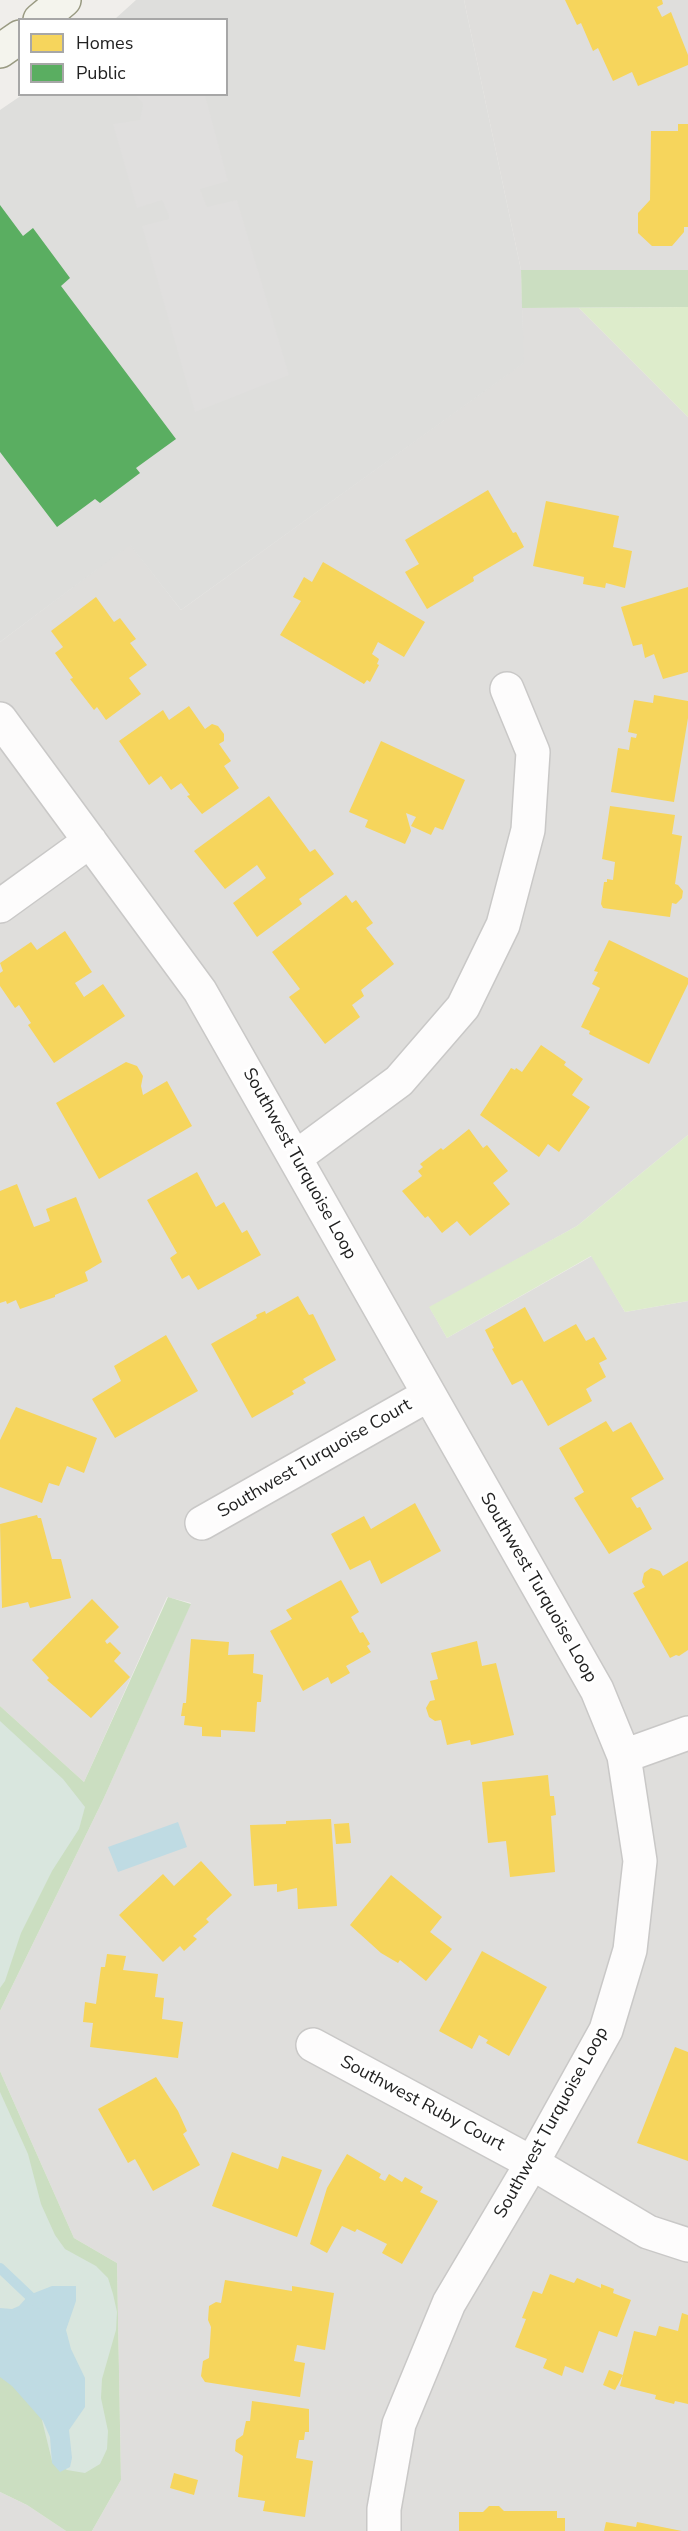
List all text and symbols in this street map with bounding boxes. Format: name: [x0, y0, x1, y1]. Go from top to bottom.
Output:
legend: [18, 18, 228, 96]
text: Homes: [76, 31, 133, 55]
text: Public: [76, 61, 126, 85]
street label: Southwest Turquoise Loop: [237, 1065, 361, 1263]
street label: Southwest Turquoise Court: [214, 1395, 416, 1523]
street label: Southwest Turquoise Loop: [475, 1489, 601, 1687]
street label: Southwest Turquoise Loop: [490, 2024, 614, 2222]
street label: Southwest Ruby Court: [336, 2052, 508, 2156]

